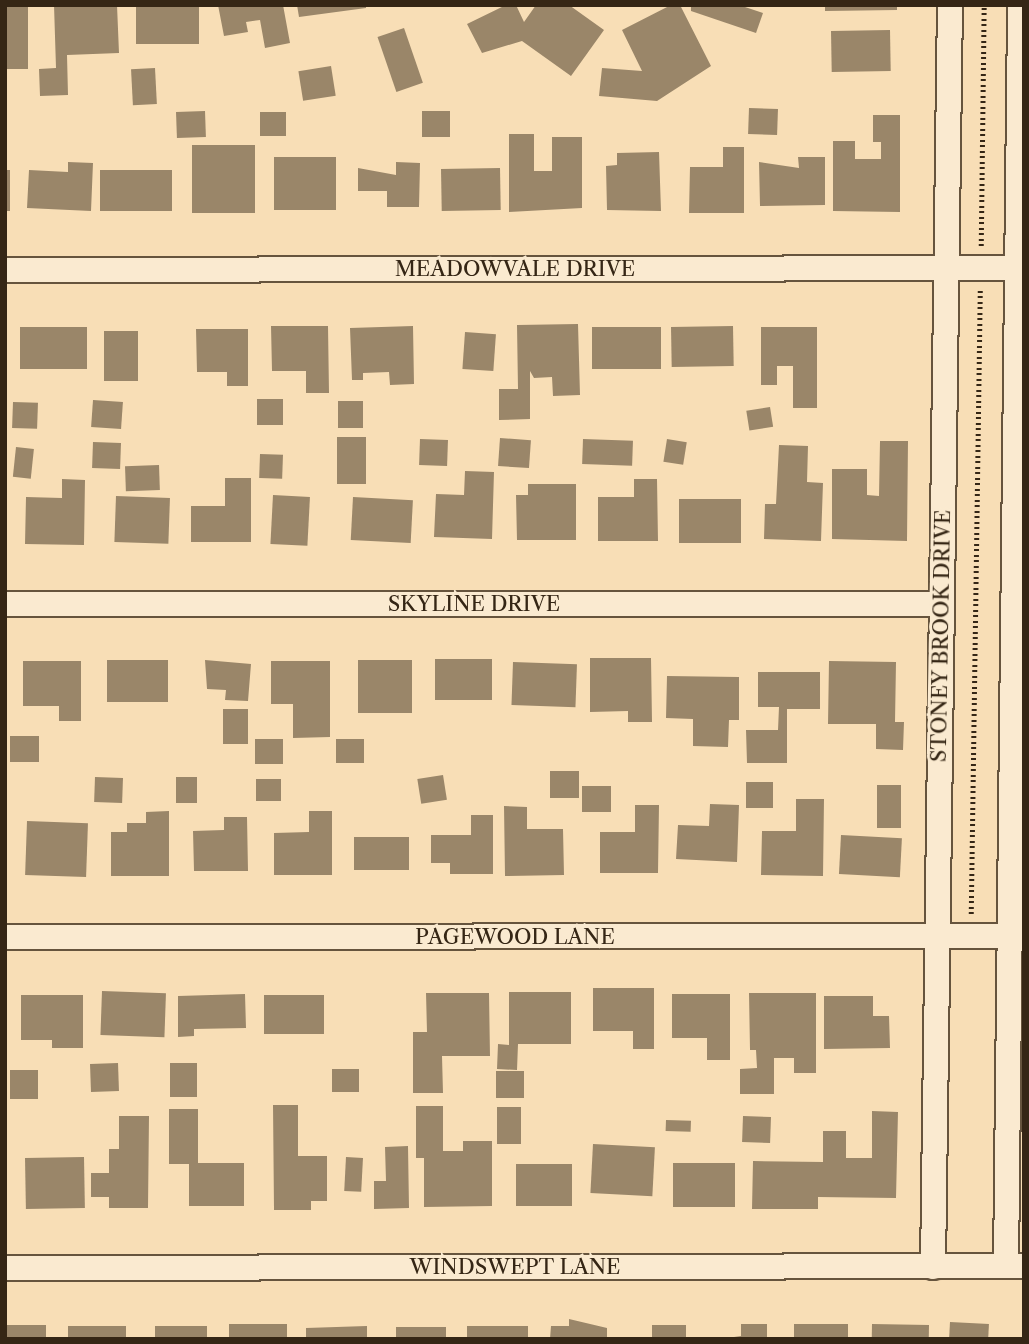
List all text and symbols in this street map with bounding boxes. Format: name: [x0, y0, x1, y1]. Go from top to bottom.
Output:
street label: MEADOWVALE DRIVE: [395, 256, 635, 282]
street label: STONEY BROOK DRIVE: [926, 509, 956, 763]
street label: SKYLINE DRIVE: [388, 591, 560, 617]
street label: PAGEWOOD LANE: [415, 924, 615, 950]
street label: WINDSWEPT LANE: [409, 1254, 621, 1280]

